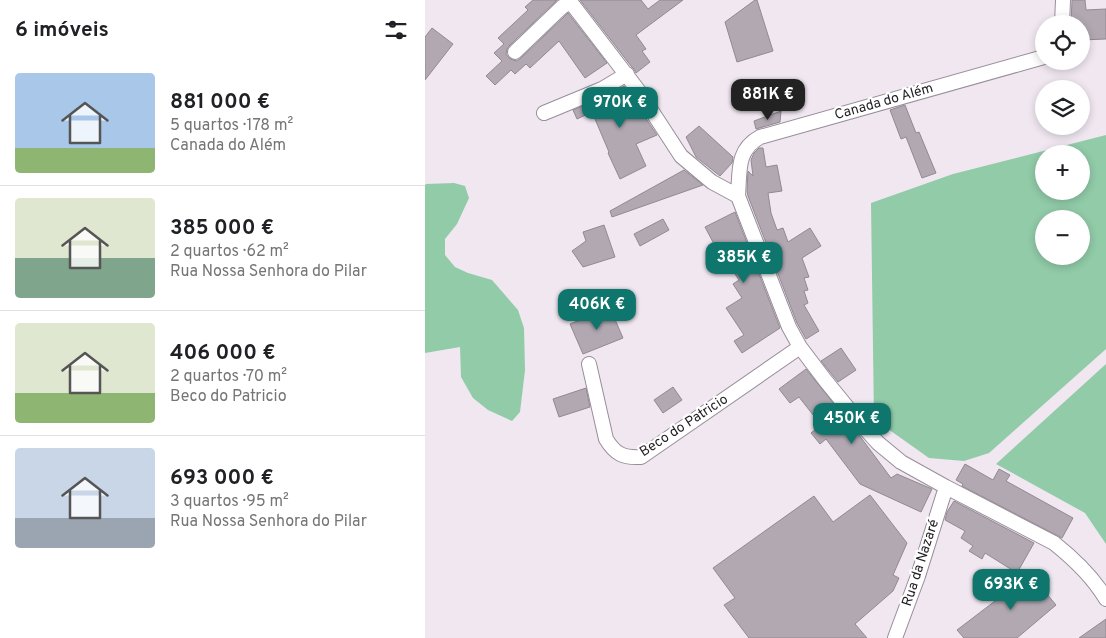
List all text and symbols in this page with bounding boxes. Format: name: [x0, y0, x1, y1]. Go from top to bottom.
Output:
map controls: [1035, 15, 1090, 265]
button: locate: [1035, 15, 1090, 70]
icon: filters: [382, 16, 410, 44]
text: 6 imóveis: [15, 17, 109, 44]
pin: 881K €: [727, 78, 809, 121]
street label: Canada do Além: [833, 80, 935, 124]
button: layers: [1035, 80, 1090, 135]
text: 881K €: [742, 85, 794, 105]
pin: 970K €: [579, 86, 661, 129]
text: 881 000 €: [170, 89, 270, 116]
icon: home: [55, 93, 115, 153]
text: 970K €: [593, 93, 647, 113]
text: 5 quartos · 178 m²: [170, 116, 293, 136]
text: Canada do Além: [170, 136, 286, 156]
button: +: [1035, 145, 1090, 200]
button: −: [1035, 210, 1090, 265]
text: 385 000 €: [170, 215, 274, 242]
icon: home: [55, 218, 115, 278]
text: 2 quartos · 62 m²: [170, 242, 289, 262]
pin: 385K €: [703, 242, 785, 284]
text: 385K €: [717, 248, 771, 268]
text: Rua Nossa Senhora do Pilar: [170, 262, 367, 282]
pin: 406K €: [556, 288, 638, 331]
text: 406K €: [569, 295, 625, 315]
text: 406 000 €: [170, 340, 276, 367]
icon: home: [55, 343, 115, 403]
text: 2 quartos · 70 m²: [170, 367, 287, 387]
text: Beco do Patricio: [170, 387, 287, 407]
street label: Beco do Patricio: [637, 391, 732, 461]
pin: 450K €: [811, 402, 893, 445]
text: 450K €: [824, 409, 880, 429]
text: 693 000 €: [170, 465, 274, 492]
icon: home: [55, 468, 115, 528]
text: 3 quartos · 95 m²: [170, 492, 289, 512]
text: Rua Nossa Senhora do Pilar: [170, 512, 367, 532]
street label: Rua da Nazaré: [899, 517, 943, 609]
pin: 693K €: [970, 568, 1052, 611]
text: 693K €: [984, 575, 1038, 595]

